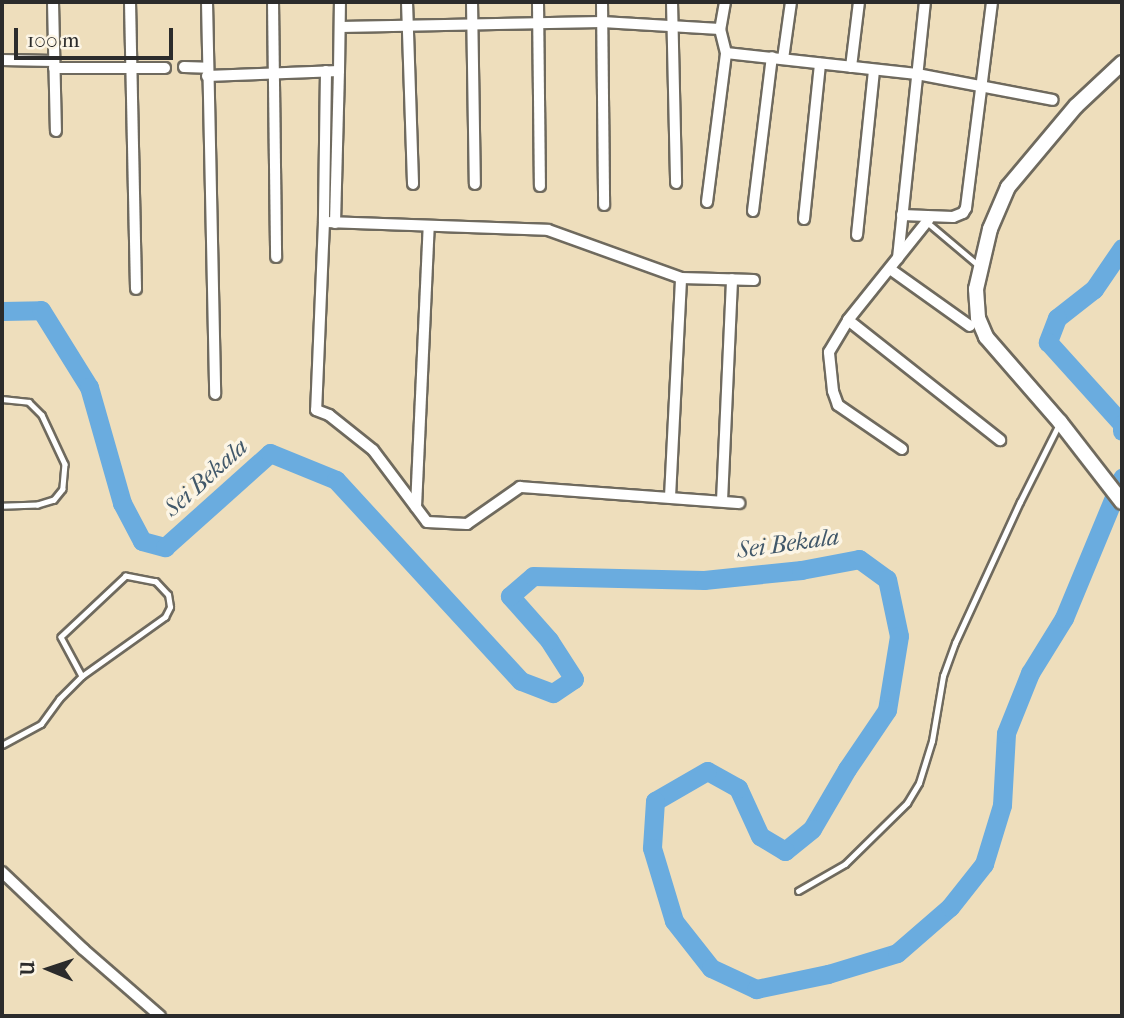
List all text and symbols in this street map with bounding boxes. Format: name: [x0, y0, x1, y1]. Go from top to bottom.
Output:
scale bar: [18, 14, 177, 58]
text: 100 m: [27, 28, 80, 52]
water label: Sei Bekala: [158, 433, 254, 523]
water label: Sei Bekala: [735, 523, 841, 565]
north arrow: [14, 934, 84, 1004]
text: U: [17, 960, 39, 976]

